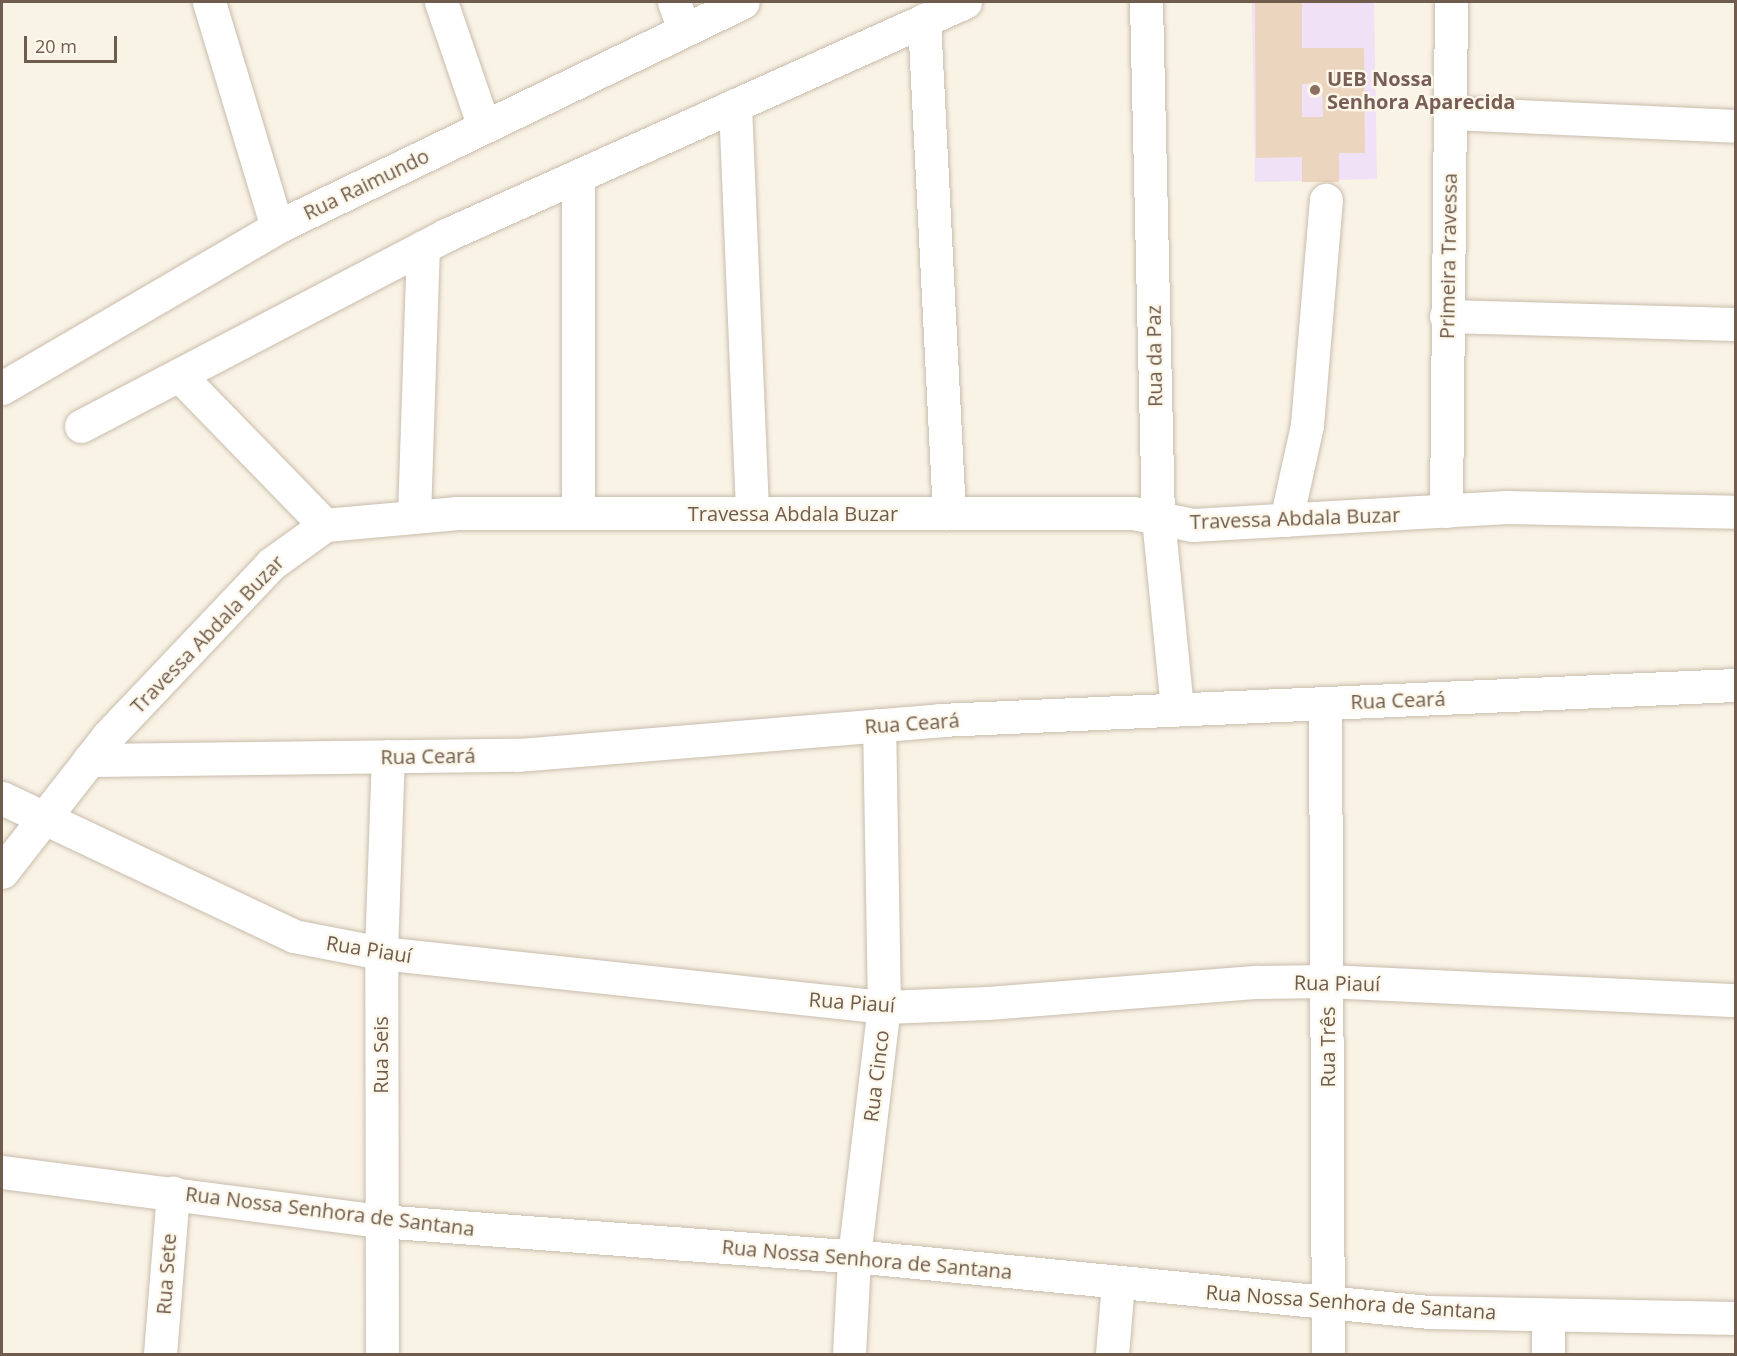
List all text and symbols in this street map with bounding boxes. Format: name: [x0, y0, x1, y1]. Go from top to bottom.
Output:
scale bar: [27, 24, 120, 62]
text: 20 m: [35, 34, 77, 58]
place label: UEB Nossa Senhora Aparecida: [1327, 66, 1515, 113]
marker: UEB Nossa Senhora Aparecida: [1308, 83, 1322, 97]
street label: Rua Raimundo: [299, 143, 433, 225]
street label: Primeira Travessa: [1435, 173, 1461, 339]
street label: Rua da Paz: [1141, 305, 1167, 407]
street label: Travessa Abdala Buzar: [688, 501, 898, 525]
street label: Travessa Abdala Buzar: [1189, 502, 1401, 534]
street label: Travessa Abdala Buzar: [125, 550, 289, 718]
street label: Rua Ceará: [1350, 686, 1446, 714]
street label: Rua Ceará: [864, 708, 960, 738]
street label: Rua Ceará: [380, 743, 476, 769]
street label: Rua Piauí: [324, 930, 414, 968]
street label: Rua Piauí: [1294, 970, 1380, 996]
street label: Rua Piauí: [808, 987, 896, 1017]
street label: Rua Três: [1315, 1007, 1339, 1087]
street label: Rua Seis: [368, 1016, 392, 1094]
street label: Rua Cinco: [858, 1029, 894, 1123]
street label: Rua Nossa Senhora de Santana: [184, 1181, 476, 1241]
street label: Rua Sete: [151, 1233, 181, 1315]
street label: Rua Nossa Senhora de Santana: [721, 1234, 1013, 1284]
street label: Rua Nossa Senhora de Santana: [1205, 1280, 1497, 1324]

